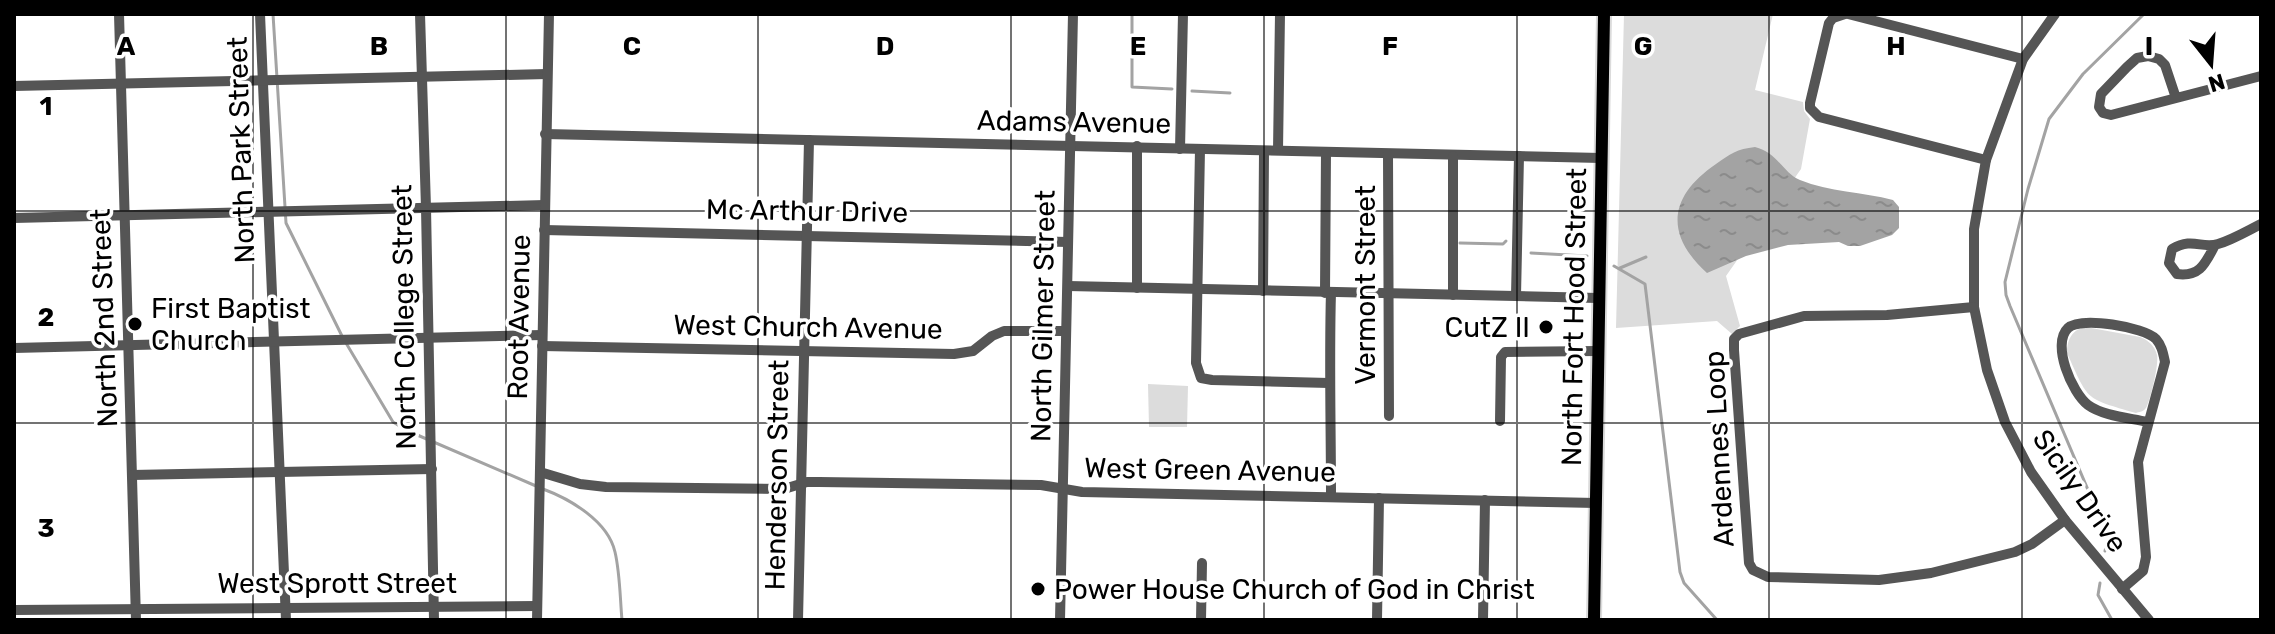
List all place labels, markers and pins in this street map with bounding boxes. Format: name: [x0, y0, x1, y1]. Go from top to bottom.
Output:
place label: First Baptist Church: [151, 292, 311, 357]
place label: CutZ II: [1445, 311, 1530, 344]
marker: First Baptist Church: [126, 315, 144, 333]
marker: CutZ II: [1537, 318, 1555, 336]
place label: Power House Church of God in Christ: [1054, 573, 1535, 606]
marker: Power House Church of God in Christ: [1029, 580, 1047, 598]

